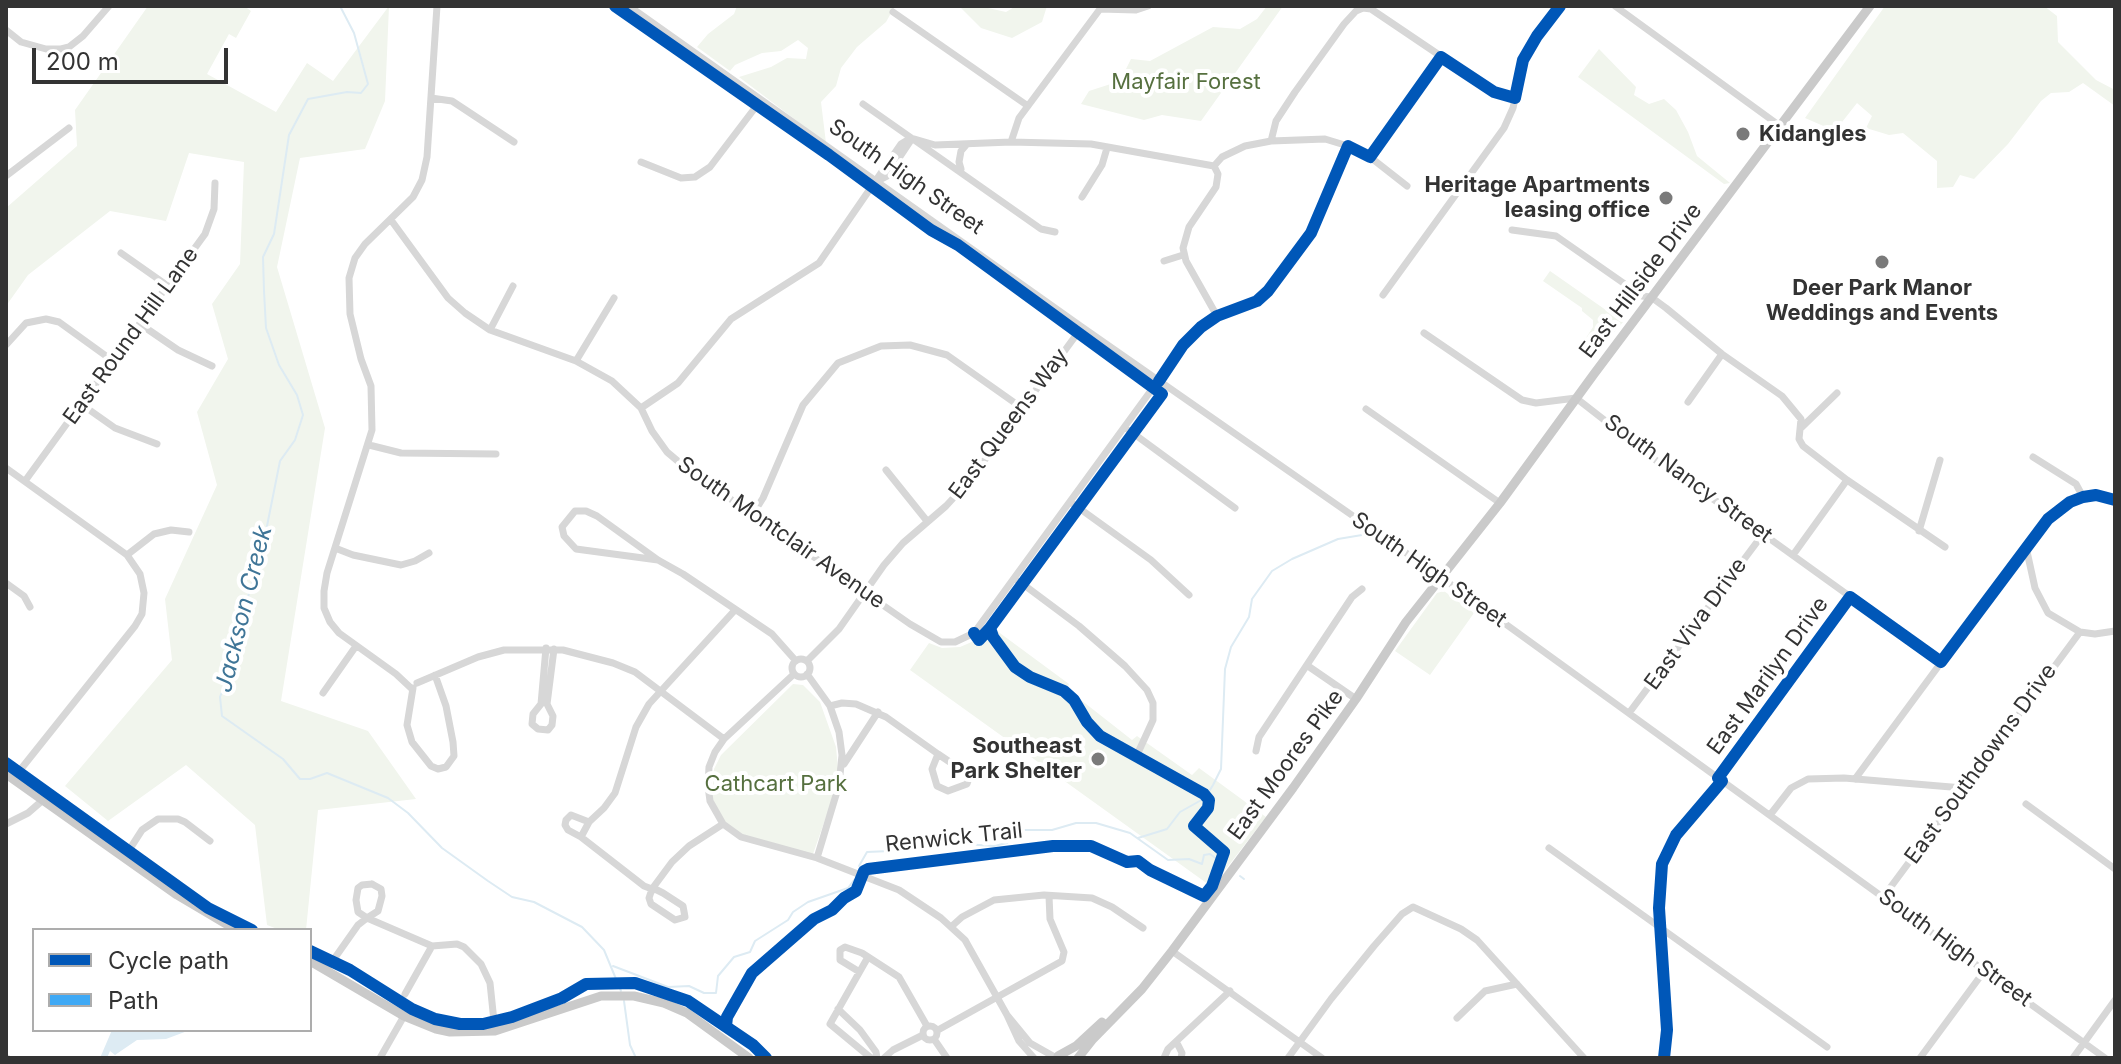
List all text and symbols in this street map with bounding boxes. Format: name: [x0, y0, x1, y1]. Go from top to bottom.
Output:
scale bar: [36, 32, 232, 82]
text: 200 m: [46, 47, 119, 76]
park label: Mayfair Forest: [1111, 69, 1261, 95]
street label: South High Street: [823, 114, 989, 240]
place label: Kidangles: [1759, 121, 1867, 147]
marker: Kidangles: [1734, 125, 1752, 143]
place label: Heritage Apartments leasing office: [1424, 172, 1650, 224]
marker: Heritage Apartments leasing office: [1657, 189, 1675, 207]
street label: East Hillside Drive: [1574, 198, 1708, 364]
street label: East Round Hill Lane: [58, 242, 204, 430]
marker: Deer Park Manor Weddings and Events: [1873, 253, 1891, 271]
place label: Deer Park Manor Weddings and Events: [1766, 275, 1998, 326]
street label: East Queens Way: [944, 343, 1074, 505]
street label: South Nancy Street: [1599, 409, 1777, 549]
street label: South Montclair Avenue: [672, 451, 890, 615]
street label: South High Street: [1346, 507, 1512, 633]
water label: Jackson Creek: [209, 523, 279, 695]
street label: East Viva Drive: [1639, 553, 1753, 695]
street label: East Marilyn Drive: [1702, 592, 1834, 760]
street label: East Southdowns Drive: [1900, 659, 2062, 869]
street label: East Moores Pike: [1223, 685, 1349, 845]
place label: Southeast Park Shelter: [951, 733, 1082, 784]
marker: Southeast Park Shelter: [1089, 750, 1107, 768]
park label: Cathcart Park: [705, 771, 847, 797]
street label: Renwick Trail: [884, 818, 1024, 858]
street label: South High Street: [1873, 883, 2037, 1013]
legend: [32, 928, 312, 1032]
text: Cycle path: [108, 946, 229, 975]
text: Path: [108, 986, 159, 1015]

